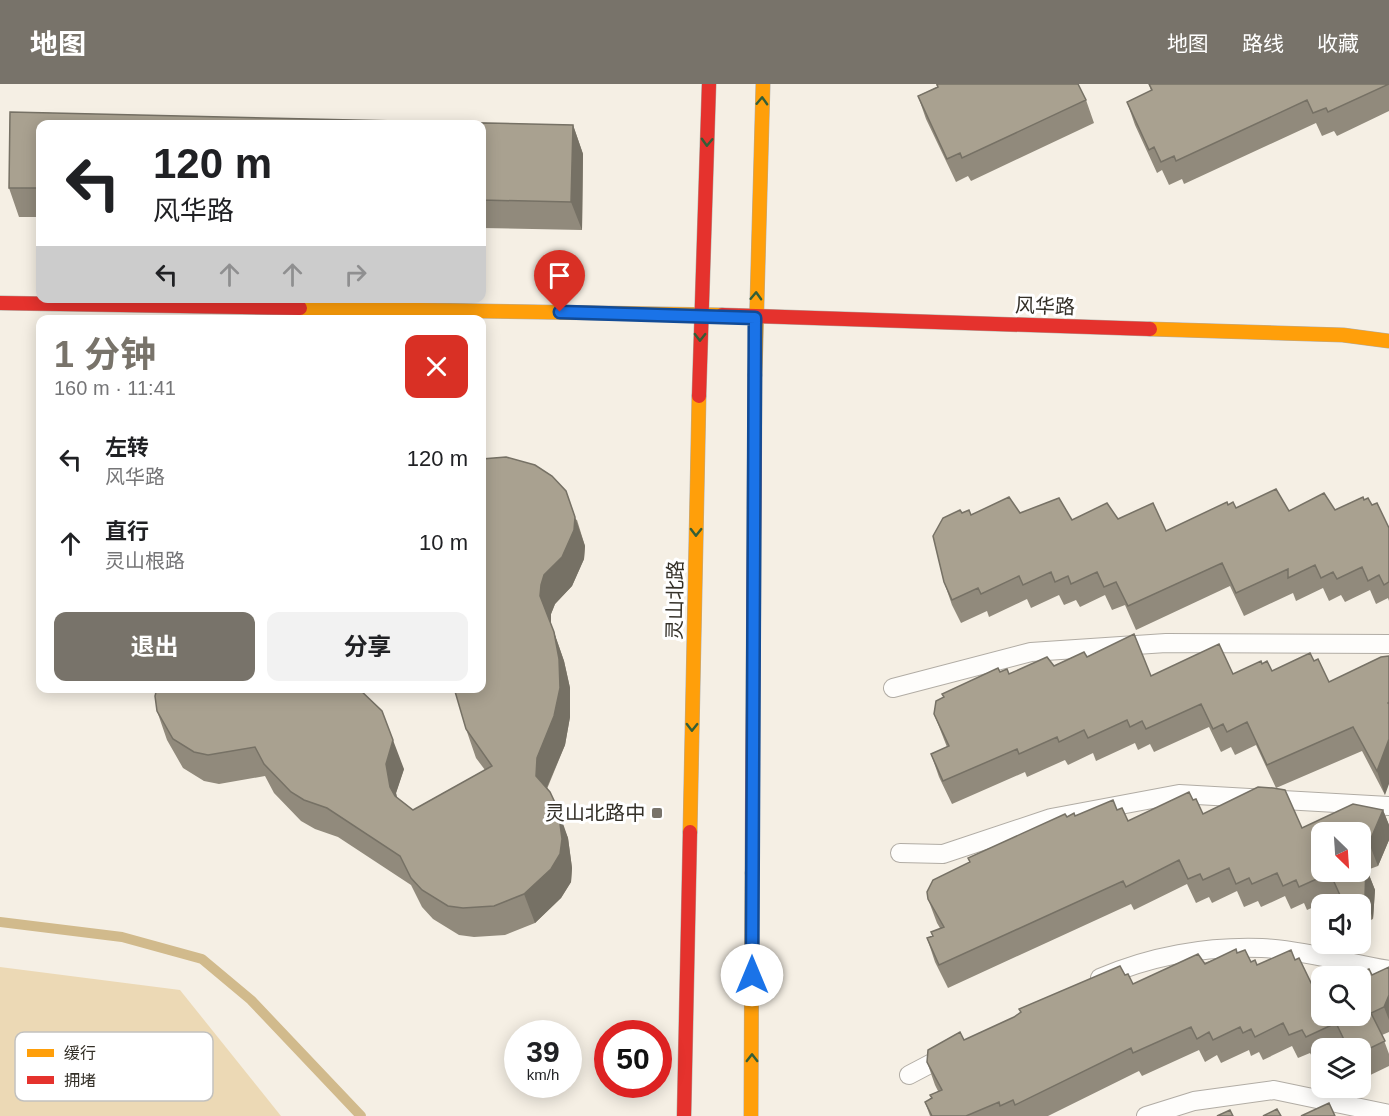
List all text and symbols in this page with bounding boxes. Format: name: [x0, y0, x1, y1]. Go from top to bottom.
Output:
text: 地图: [30, 29, 86, 60]
text: 地图: [1167, 32, 1209, 55]
text: 路线: [1242, 32, 1284, 55]
text: 收藏: [1317, 32, 1359, 55]
one-way arrow: [756, 96, 768, 105]
one-way arrow: [700, 138, 713, 147]
text: 120 m: [153, 140, 272, 187]
icon: left: [54, 144, 132, 222]
text: 风华路: [153, 196, 234, 226]
pin: [534, 250, 585, 312]
icon: left: [150, 258, 183, 291]
icon: ahead: [213, 258, 246, 291]
icon: ahead: [276, 258, 309, 291]
icon: right: [339, 258, 372, 291]
icon: arrive: [543, 259, 576, 292]
one-way arrow: [750, 291, 762, 300]
street label: 风华路: [1015, 294, 1075, 318]
one-way arrow: [694, 333, 706, 342]
text: 1 分钟: [54, 334, 156, 375]
button: close: [405, 335, 468, 398]
text: 160 m · 11:41: [54, 377, 176, 399]
text: 左转: [105, 435, 149, 460]
icon: left: [54, 443, 87, 476]
text: 120 m: [407, 446, 468, 471]
text: 风华路: [105, 466, 165, 488]
text: 直行: [105, 519, 149, 544]
icon: ahead: [54, 527, 87, 560]
one-way arrow: [690, 528, 702, 537]
text: 10 m: [419, 530, 468, 555]
text: 灵山根路: [105, 550, 185, 572]
street label: 灵山北路: [663, 560, 687, 640]
button: 退出: [54, 612, 255, 681]
button: 分享: [267, 612, 468, 681]
one-way arrow: [686, 723, 698, 732]
place label: 灵山北路中: [545, 802, 645, 824]
marker: 灵山北路中: [650, 806, 664, 820]
north arrow: [1311, 822, 1371, 882]
map controls: [1311, 822, 1371, 1098]
button: sound: [1311, 894, 1371, 954]
position arrow: [720, 943, 784, 1007]
button: search: [1311, 966, 1371, 1026]
speed limit sign: 50: [594, 1020, 672, 1098]
legend: [15, 1032, 213, 1101]
text: 39: [526, 1035, 560, 1068]
button: layers: [1311, 1038, 1371, 1098]
text: 缓行: [64, 1045, 96, 1062]
one-way arrow: [746, 1053, 758, 1062]
text: km/h: [527, 1066, 559, 1083]
text: 拥堵: [64, 1072, 96, 1089]

